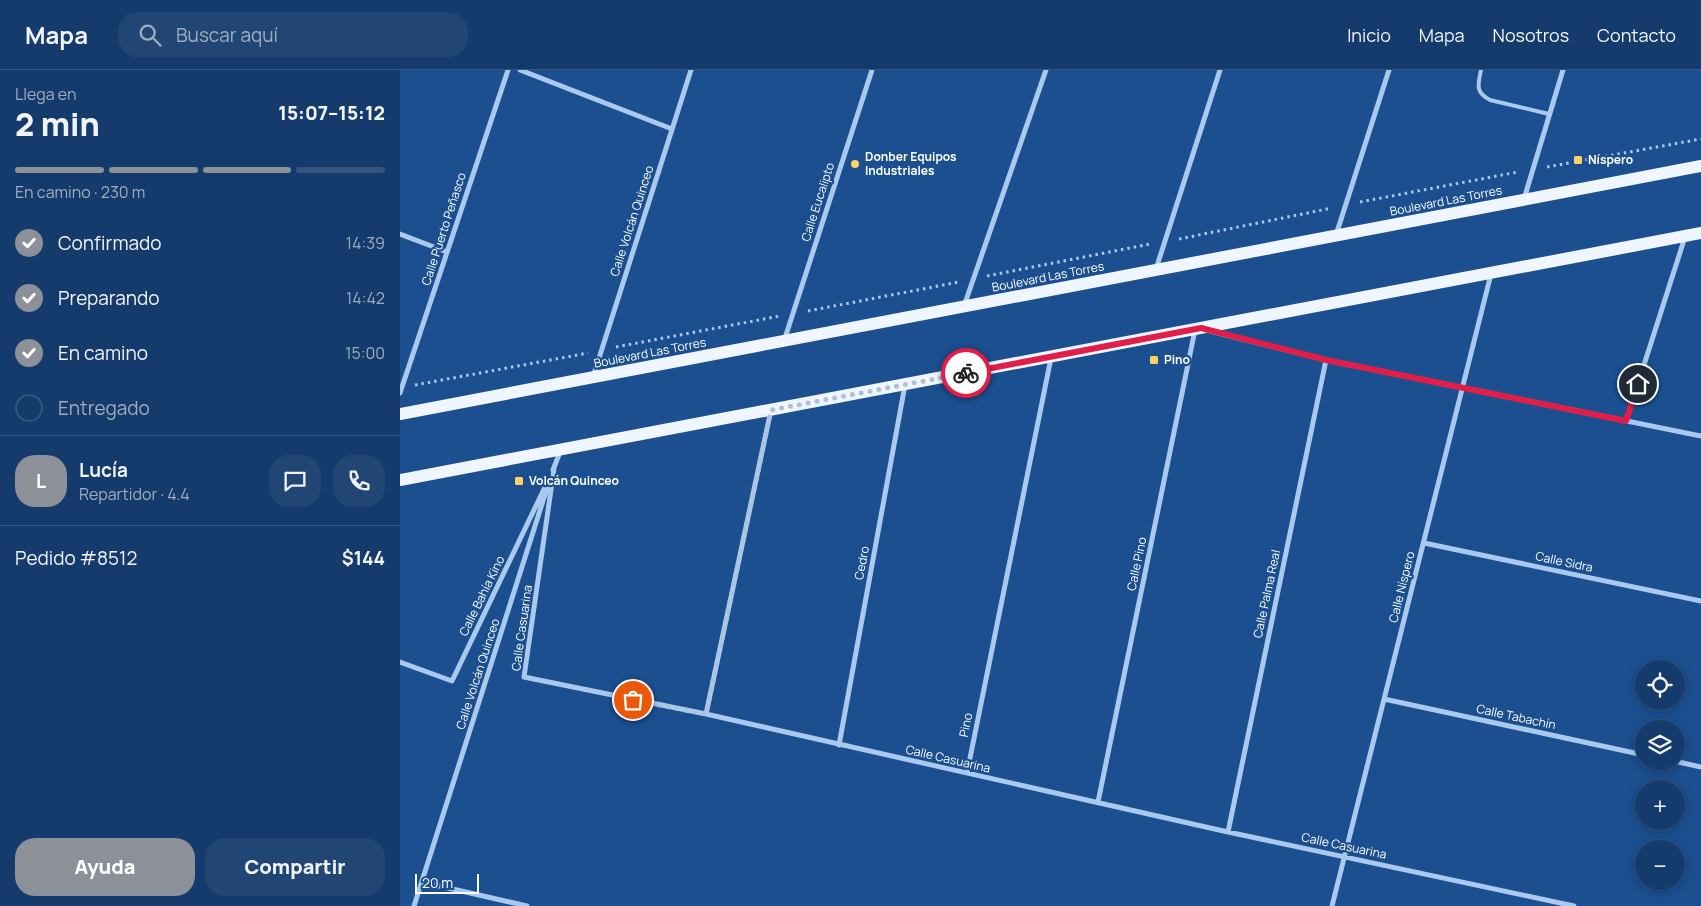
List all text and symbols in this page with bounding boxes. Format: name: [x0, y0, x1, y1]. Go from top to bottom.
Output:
search box: [118, 12, 468, 57]
text: Mapa: [25, 18, 88, 51]
icon: search: [136, 21, 164, 49]
text: Buscar aquí: [176, 22, 278, 48]
text: Inicio: [1347, 23, 1391, 47]
text: Mapa: [1419, 23, 1465, 47]
text: Nosotros: [1493, 23, 1569, 47]
text: Contacto: [1597, 23, 1676, 47]
text: Llega en: [15, 83, 76, 105]
text: 15:07–15:12: [278, 100, 385, 126]
text: 2 min: [15, 102, 100, 146]
place label: Donber Equipos Industriales: [865, 148, 957, 179]
place label: Níspero: [1588, 151, 1633, 168]
marker: Níspero: [1572, 154, 1584, 166]
marker: Donber Equipos Industriales: [849, 158, 861, 170]
street label: Calle Eucalipto: [797, 160, 838, 243]
street label: Calle Volcán Quinceo: [606, 163, 657, 279]
street label: Calle Puerto Peñasco: [417, 170, 470, 288]
text: En camino · 230 m: [15, 181, 145, 203]
street label: Boulevard Las Torres: [1388, 181, 1503, 220]
icon: check: [15, 229, 43, 257]
text: Confirmado: [58, 230, 162, 256]
text: 14:39: [346, 232, 385, 254]
street label: Boulevard Las Torres: [990, 257, 1105, 296]
icon: check: [15, 284, 43, 312]
text: Preparando: [58, 285, 160, 311]
text: 14:42: [346, 287, 385, 309]
street label: Boulevard Las Torres: [592, 333, 707, 372]
icon: check: [15, 339, 43, 367]
text: En camino: [58, 340, 148, 366]
text: 15:00: [345, 342, 385, 364]
courier: [941, 348, 991, 398]
place label: Pino: [1164, 351, 1190, 368]
marker: Pino: [1148, 354, 1160, 366]
icon: bike: [952, 359, 980, 387]
pin: [1617, 363, 1659, 405]
icon: home: [1624, 370, 1652, 398]
text: Entregado: [58, 395, 150, 421]
button: chat: [269, 455, 321, 507]
button: phone: [333, 455, 385, 507]
text: Lucía: [79, 457, 128, 483]
text: L: [36, 468, 46, 494]
place label: Volcán Quinceo: [529, 472, 619, 489]
marker: Volcán Quinceo: [513, 475, 525, 487]
text: Repartidor · 4.4: [79, 483, 190, 505]
street label: Calle Pino: [1123, 535, 1150, 592]
text: Pedido #8512: [15, 545, 137, 571]
text: $144: [342, 545, 385, 571]
street label: Cedro: [850, 545, 873, 581]
street label: Calle Sidra: [1534, 547, 1594, 576]
street label: Calle Palma Real: [1249, 548, 1284, 640]
street label: Calle Níspero: [1384, 549, 1419, 624]
street label: Calle Bahía Kino: [455, 553, 508, 639]
street label: Calle Casuarina: [507, 584, 536, 672]
street label: Calle Volcán Quinceo: [452, 616, 503, 732]
map controls: [1635, 660, 1685, 890]
button: locate: [1635, 660, 1685, 710]
pin: [612, 679, 654, 721]
icon: bag: [619, 686, 647, 714]
street label: Calle Tabachín: [1475, 700, 1557, 733]
street label: Pino: [955, 711, 976, 738]
button: layers: [1635, 720, 1685, 770]
street label: Calle Casuarina: [904, 740, 992, 777]
button: +: [1635, 780, 1685, 830]
street label: Calle Casuarina: [1300, 828, 1388, 863]
button: Ayuda: [15, 838, 195, 896]
button: Compartir: [205, 838, 385, 896]
button: −: [1635, 840, 1685, 890]
scale bar: [415, 871, 479, 894]
text: 20 m: [422, 873, 453, 892]

